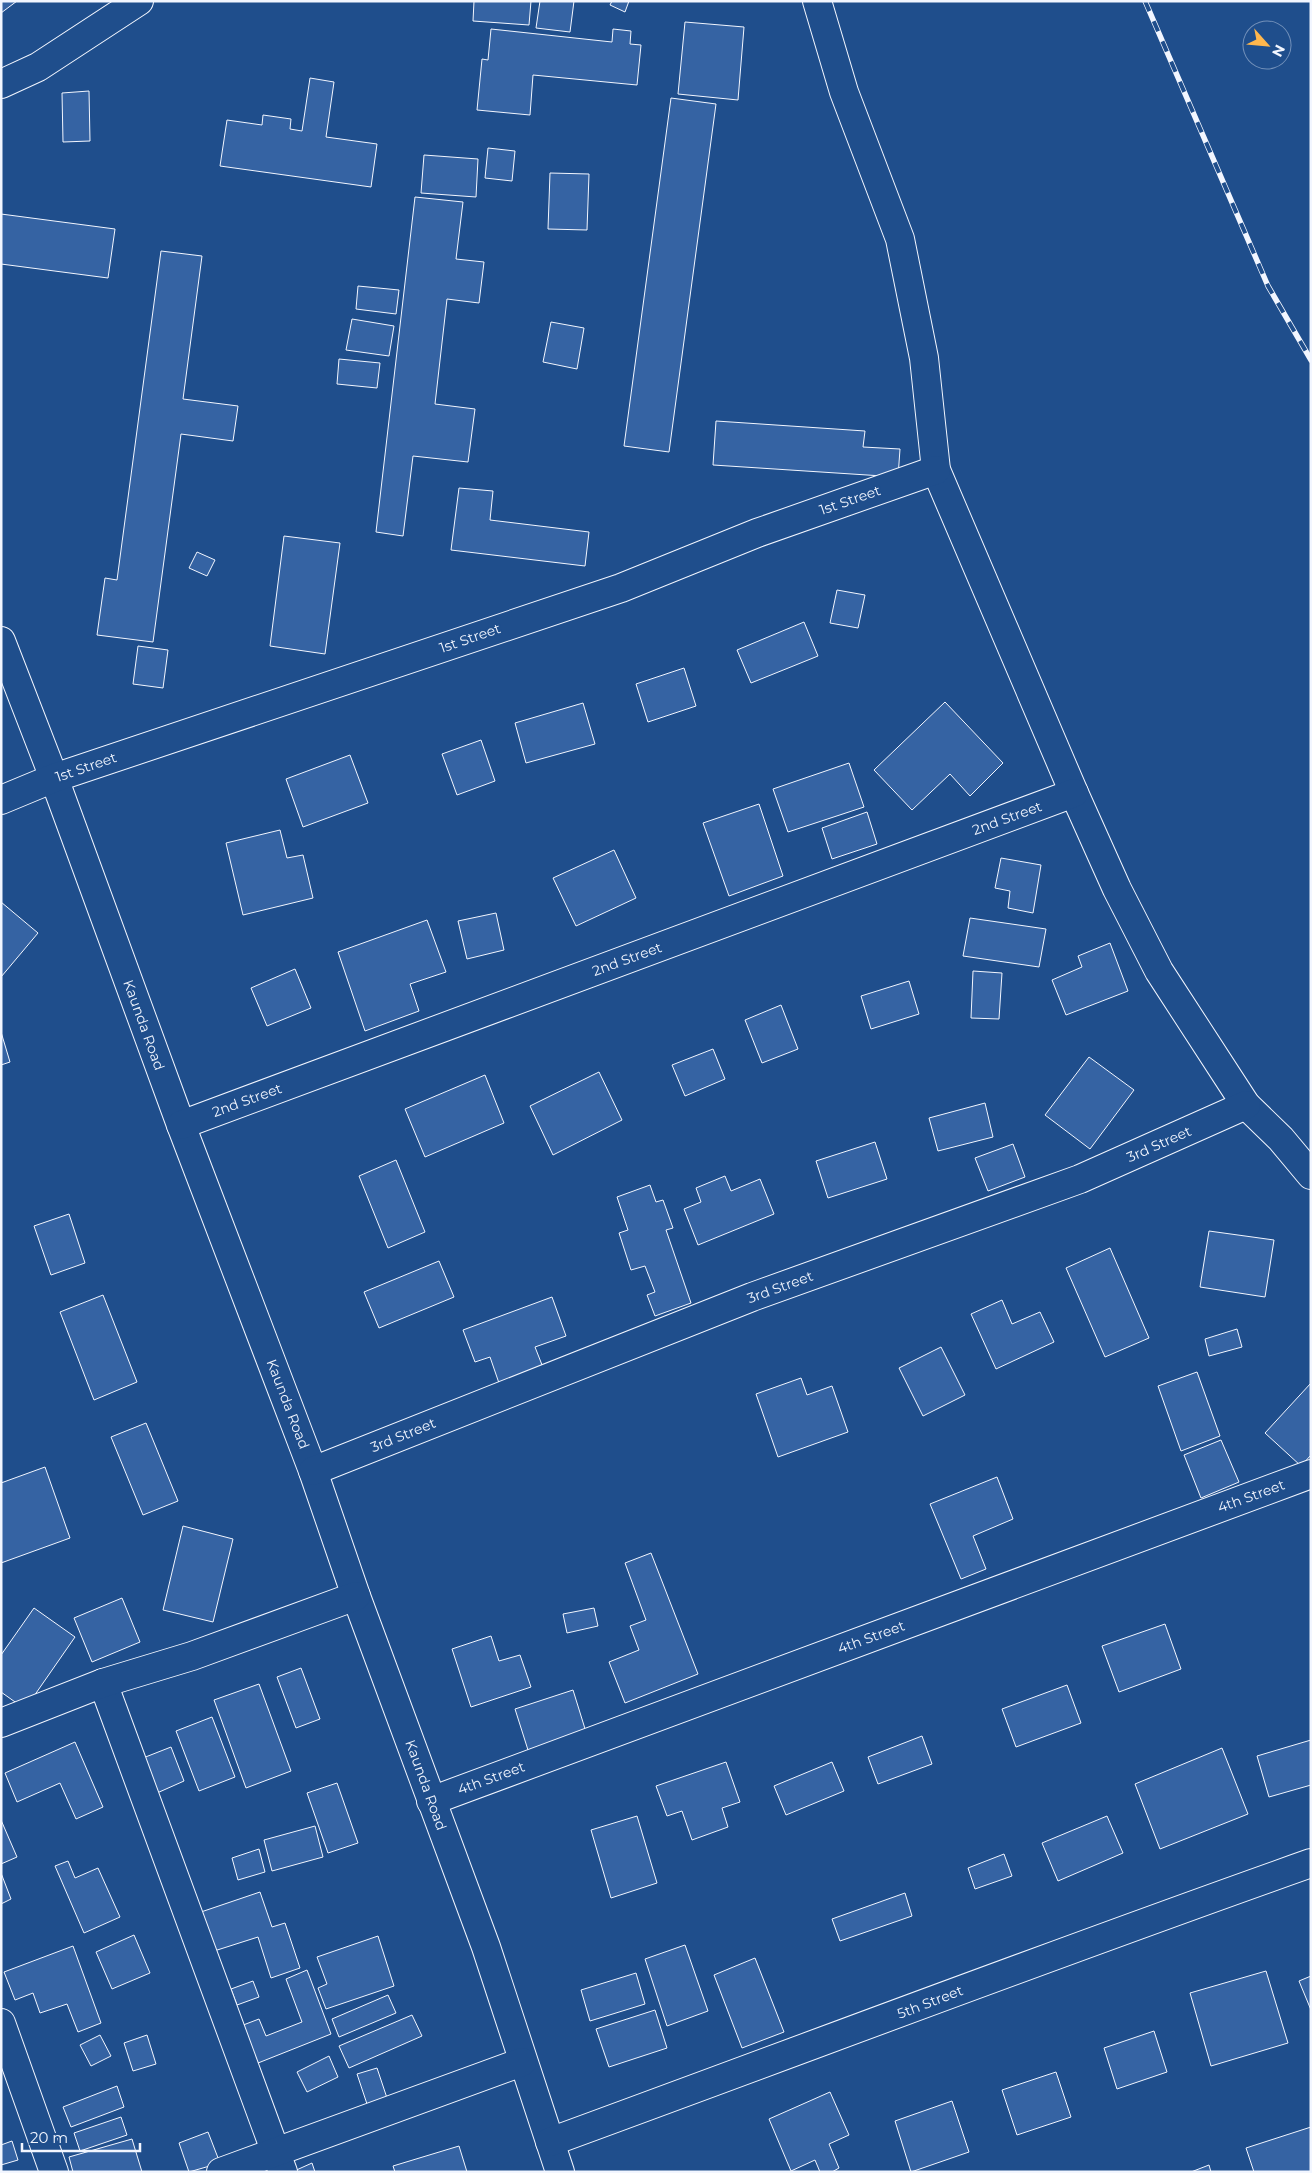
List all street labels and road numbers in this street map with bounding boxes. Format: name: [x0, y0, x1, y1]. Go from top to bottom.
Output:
street label: 1st Street: [817, 481, 883, 519]
street label: 1st Street: [437, 619, 503, 657]
street label: 1st Street: [53, 748, 119, 786]
street label: 2nd Street: [970, 797, 1045, 839]
street label: 2nd Street: [590, 938, 665, 980]
street label: Kaunda Road: [119, 977, 169, 1073]
street label: 2nd Street: [210, 1079, 285, 1121]
street label: 3rd Street: [1124, 1122, 1194, 1166]
street label: 3rd Street: [745, 1267, 816, 1307]
street label: Kaunda Road: [263, 1356, 313, 1452]
street label: 3rd Street: [368, 1414, 439, 1456]
street label: 4th Street: [1215, 1475, 1287, 1516]
street label: 4th Street: [835, 1616, 907, 1657]
street label: Kaunda Road: [401, 1737, 451, 1833]
street label: 4th Street: [455, 1757, 527, 1798]
street label: 5th Street: [895, 1981, 966, 2023]

